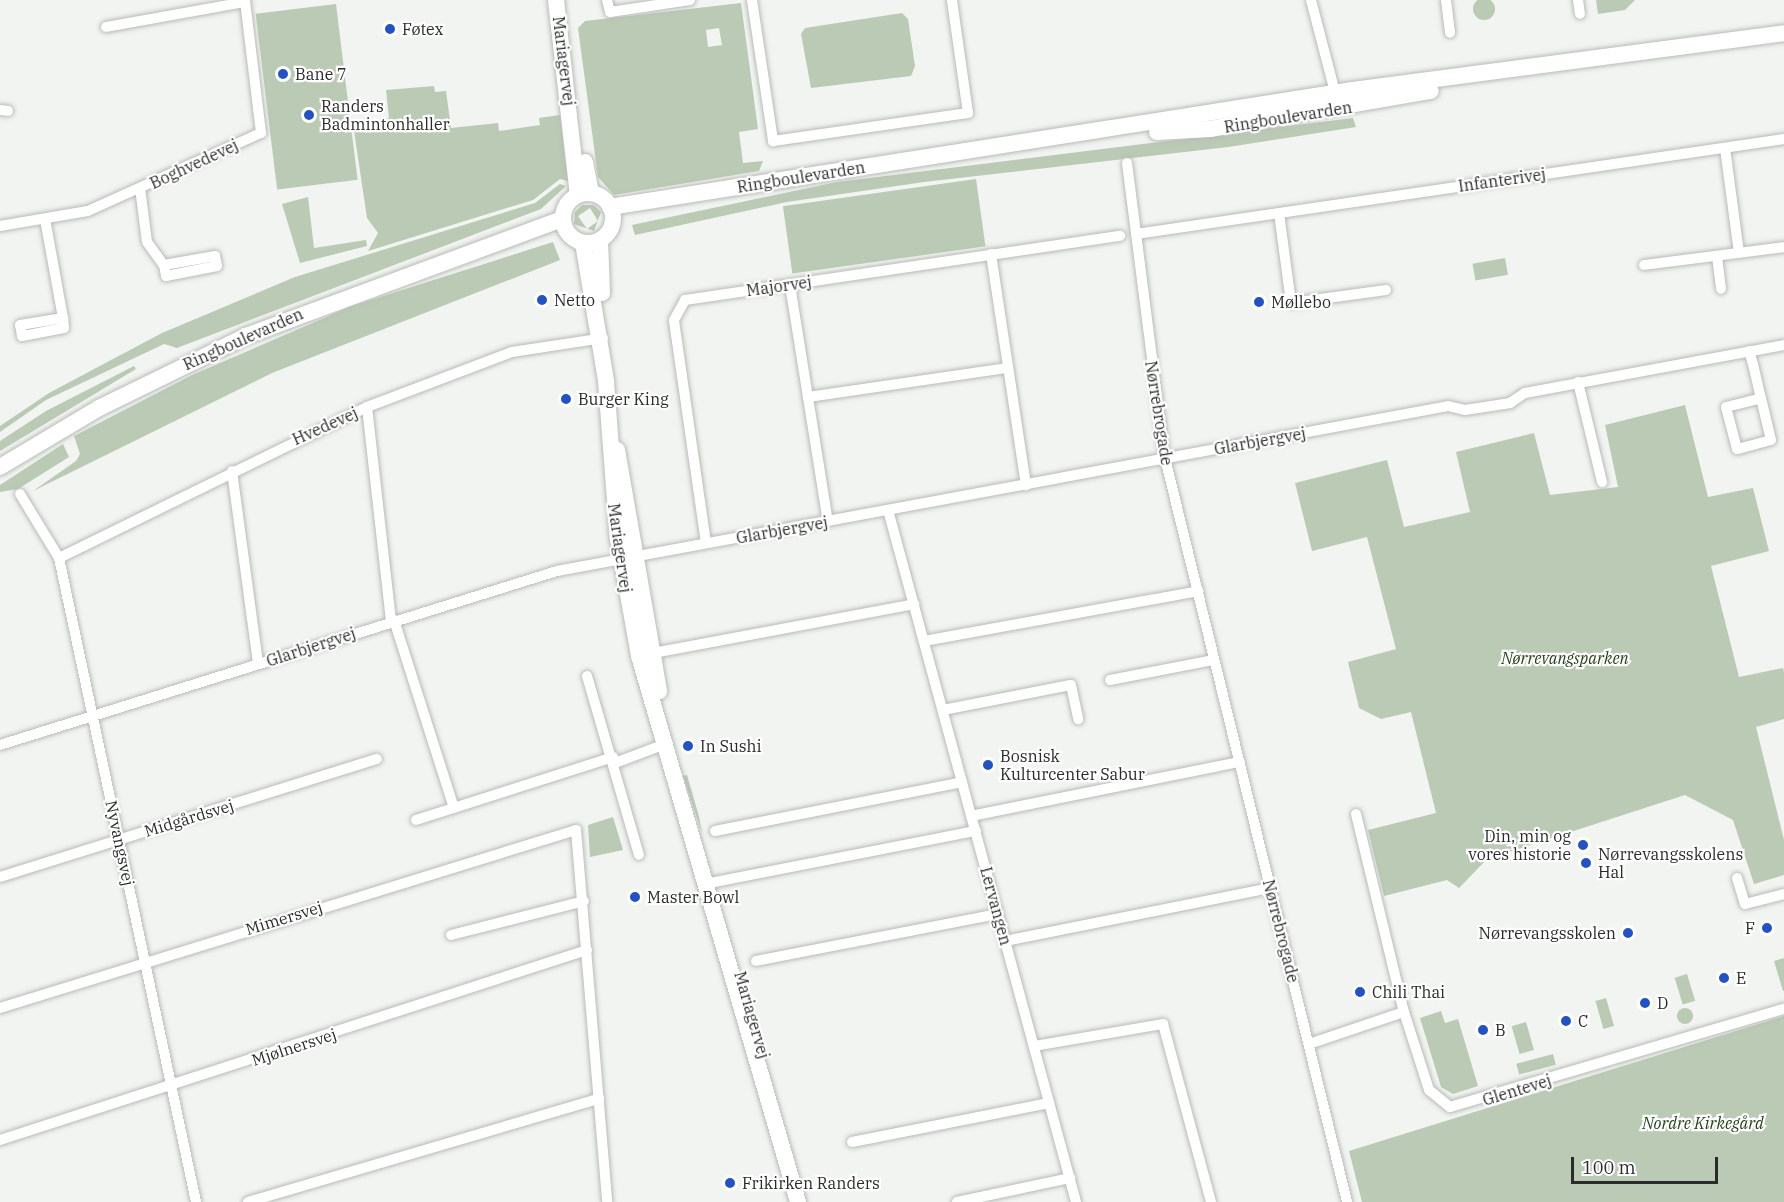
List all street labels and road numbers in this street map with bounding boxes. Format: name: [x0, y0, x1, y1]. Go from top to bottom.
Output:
street label: Mariagervej: [549, 15, 579, 107]
street label: Ringboulevarden: [1223, 97, 1353, 137]
street label: Boghvedevej: [147, 135, 241, 193]
street label: Ringboulevarden: [736, 157, 866, 197]
street label: Infanterivej: [1457, 164, 1547, 196]
street label: Majorvej: [745, 272, 813, 300]
street label: Ringboulevarden: [180, 304, 306, 374]
street label: Nørrebrogade: [1141, 359, 1177, 467]
street label: Hvedevej: [289, 403, 361, 449]
street label: Glarbjergvej: [1213, 423, 1307, 459]
street label: Mariagervej: [604, 502, 636, 594]
street label: Glarbjergvej: [735, 512, 829, 548]
street label: Glarbjergvej: [264, 624, 358, 670]
street label: Midgårdsvej: [142, 795, 236, 841]
street label: Nyvangsvej: [102, 799, 138, 887]
street label: Lervangen: [976, 865, 1016, 947]
street label: Nørrebrogade: [1259, 877, 1303, 985]
street label: Mimersvej: [243, 897, 325, 939]
street label: Mariagervej: [730, 969, 774, 1061]
street label: Mjølnersvej: [249, 1024, 339, 1070]
street label: Glentevej: [1480, 1070, 1554, 1110]

